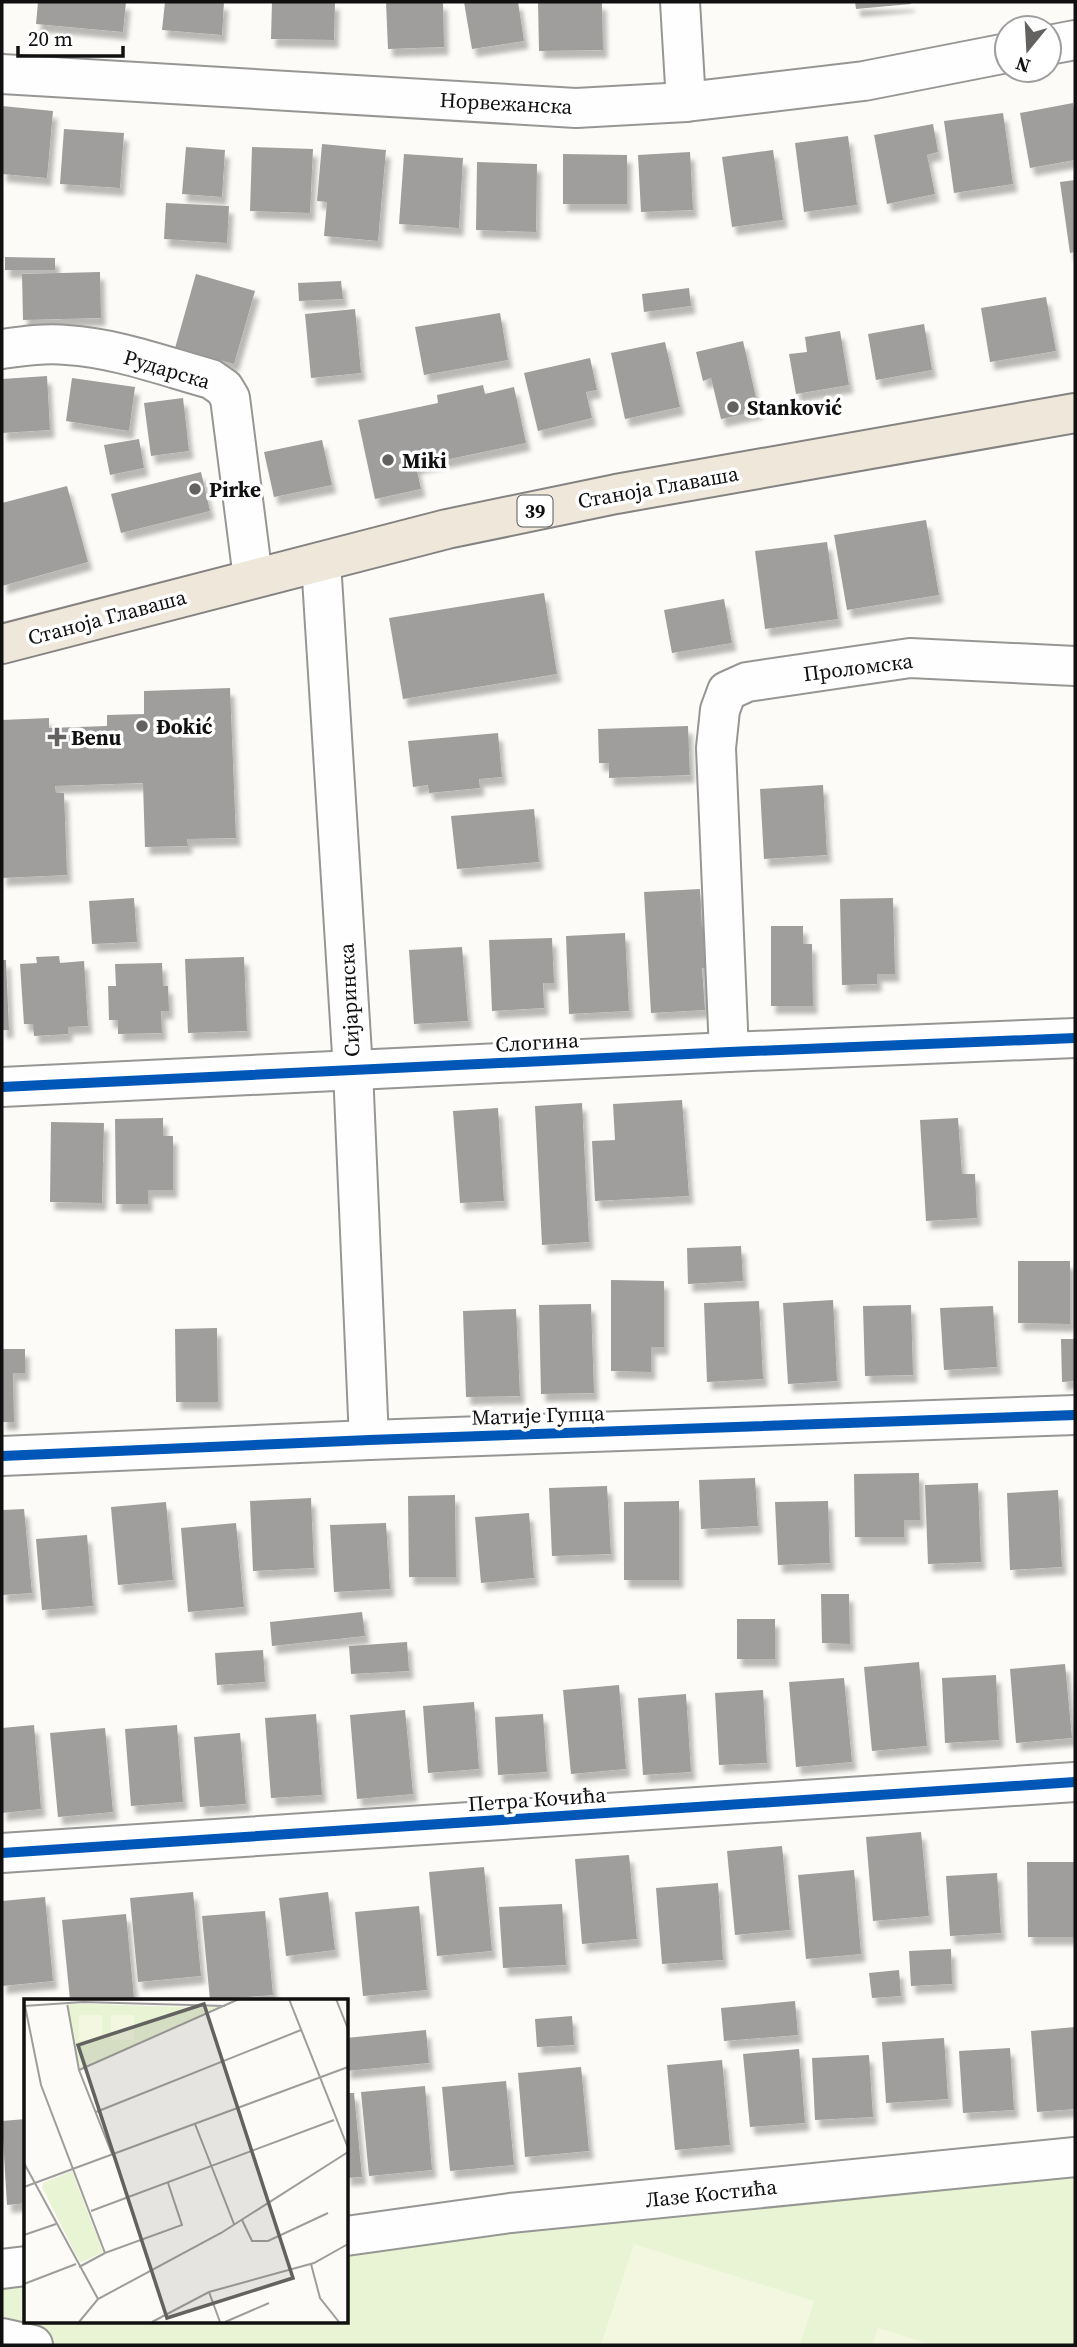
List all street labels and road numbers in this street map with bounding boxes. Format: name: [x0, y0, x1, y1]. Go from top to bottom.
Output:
street label: Норвежанска: [439, 85, 573, 121]
street label: Рударска: [120, 342, 214, 396]
street label: Станоја Главаша: [575, 459, 741, 515]
road number: 39: [518, 496, 552, 526]
street label: Станоја Главаша: [25, 582, 190, 652]
street label: Проломска: [802, 646, 915, 688]
street label: Сијаринска: [332, 942, 366, 1058]
street label: Слогина: [494, 1025, 580, 1059]
street label: Матије Гупца: [471, 1398, 605, 1432]
street label: Петра Кочића: [467, 1780, 607, 1818]
street label: Лазе Костића: [644, 2172, 779, 2214]

